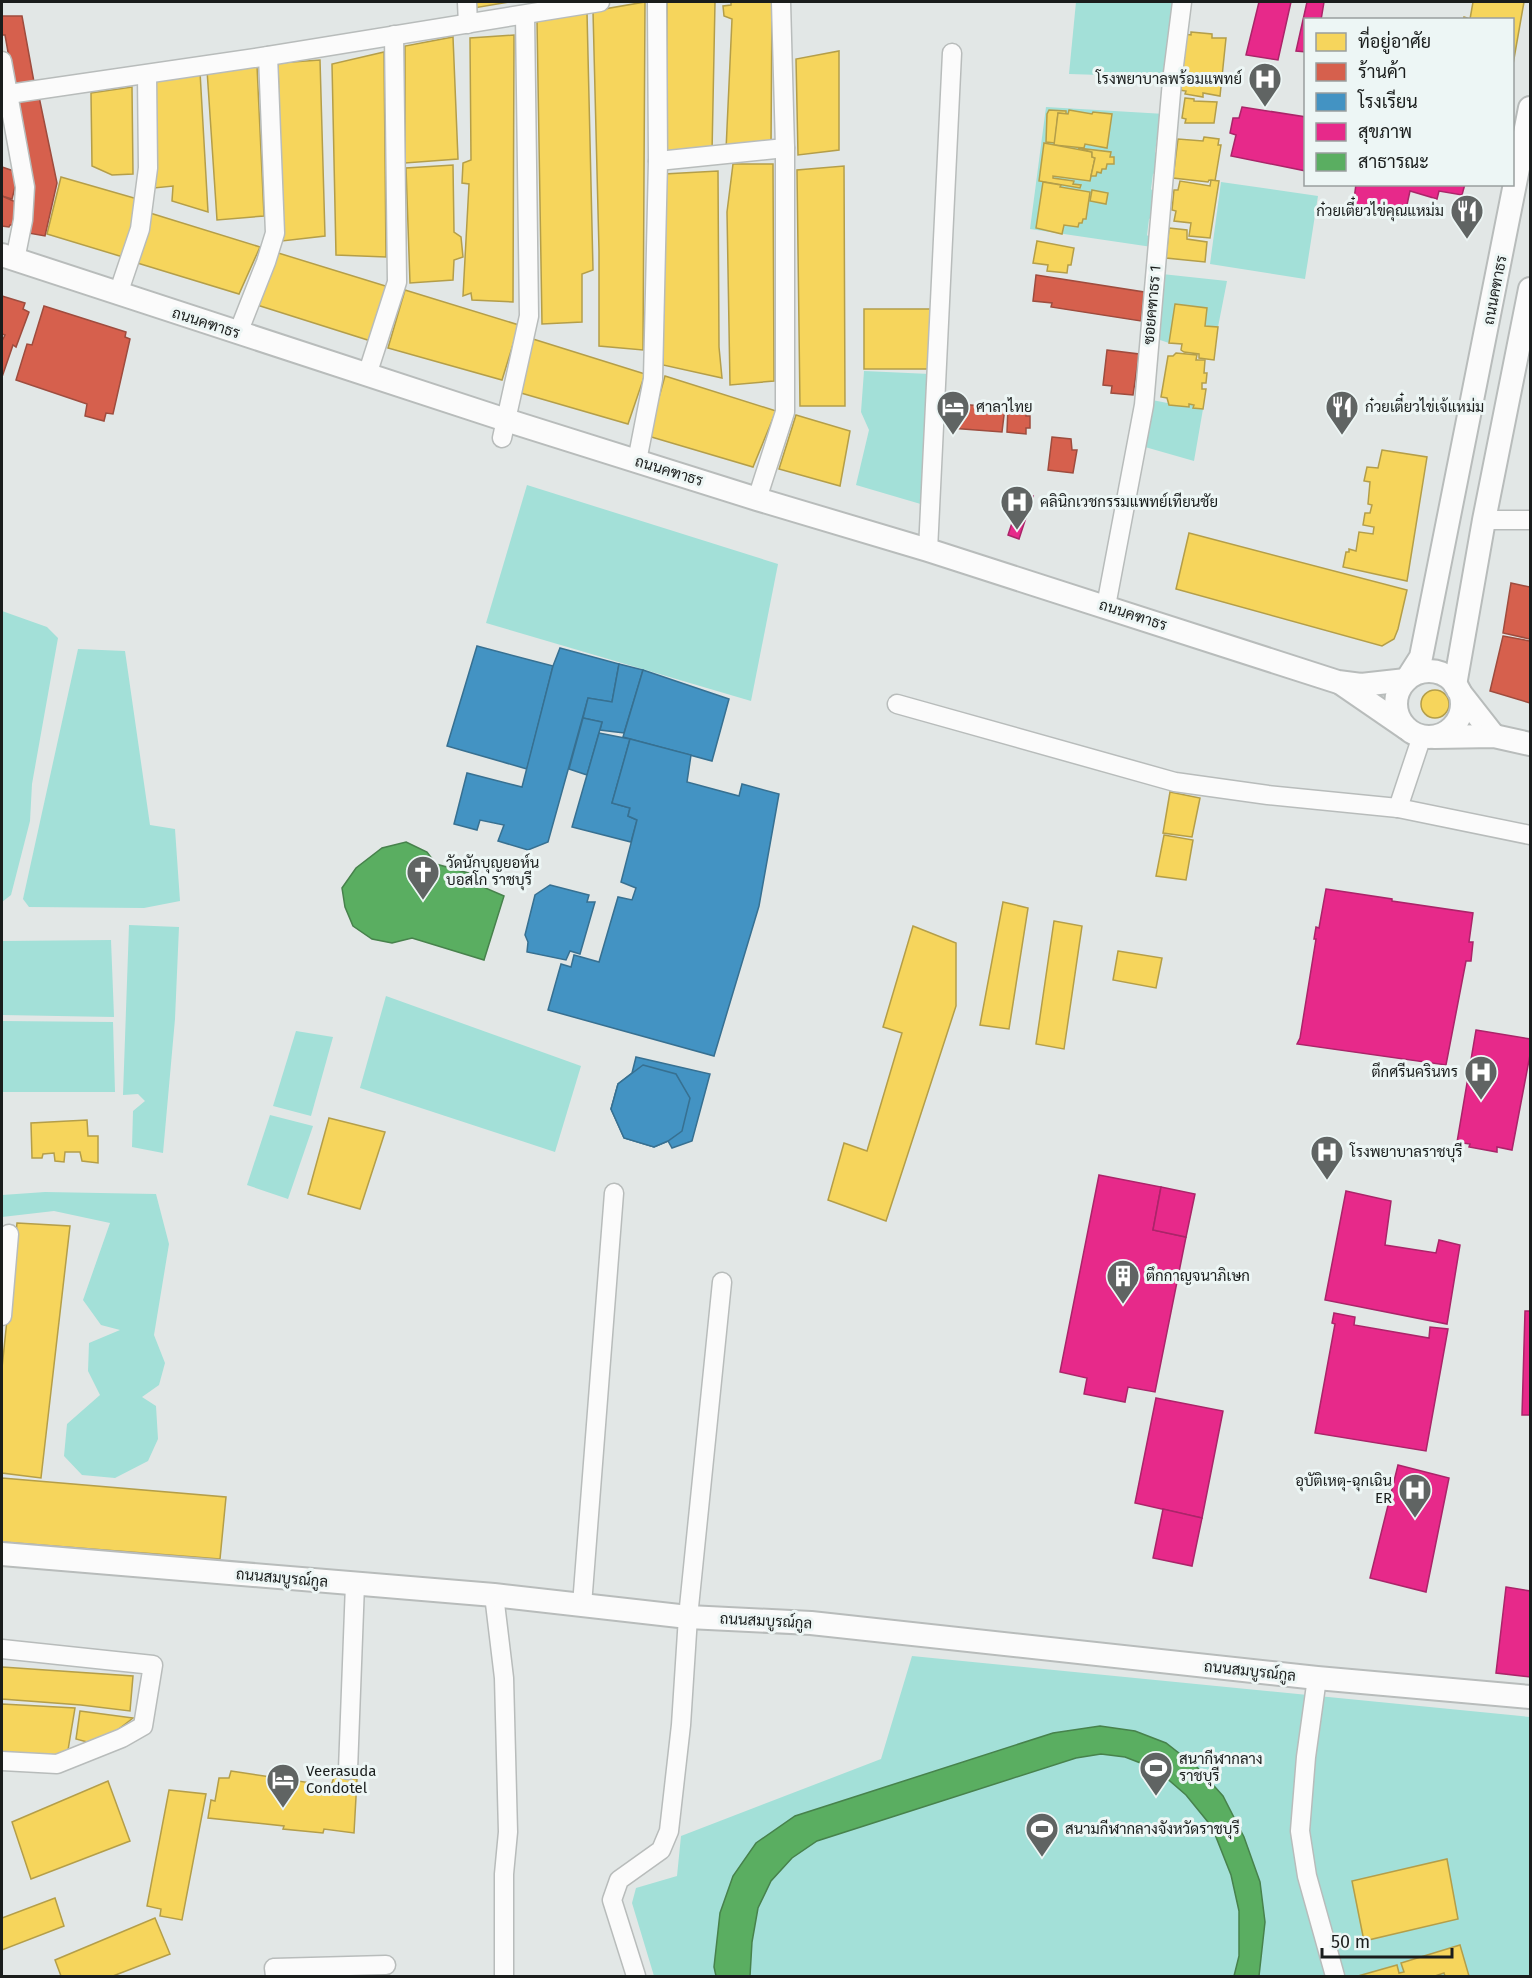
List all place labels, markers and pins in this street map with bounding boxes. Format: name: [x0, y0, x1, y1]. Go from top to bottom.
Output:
hospital icon: โรงพยาบาลพร้อมแพทย์: [1247, 61, 1283, 108]
place label: โรงพยาบาลพร้อมแพทย์: [1095, 69, 1242, 88]
restaurant icon: ก๋วยเตี๋ยวไข่คุณแหม่ม: [1449, 193, 1485, 240]
place label: ก๋วยเตี๋ยวไข่คุณแหม่ม: [1316, 196, 1444, 222]
hotel icon: ศาลาไทย: [935, 389, 971, 436]
restaurant icon: ก๋วยเตี๋ยวไข่เจ้แหม่ม: [1324, 389, 1360, 436]
place label: ก๋วยเตี๋ยวไข่เจ้แหม่ม: [1365, 392, 1484, 416]
place label: ศาลาไทย: [976, 397, 1033, 416]
hospital icon: คลินิกเวชกรรมแพทย์เทียนชัย: [999, 484, 1035, 531]
place label: คลินิกเวชกรรมแพทย์เทียนชัย: [1040, 492, 1218, 511]
place label: วัดนักบุญยอห์น บอสโก ราชบุรี: [446, 853, 539, 891]
church icon: วัดนักบุญยอห์น บอสโก ราชบุรี: [405, 854, 441, 901]
hospital icon: ตึกศรีนครินทร: [1463, 1054, 1499, 1101]
place label: ตึกศรีนครินทร: [1371, 1062, 1458, 1081]
hospital icon: โรงพยาบาลราชบุรี: [1309, 1134, 1345, 1181]
place label: โรงพยาบาลราชบุรี: [1349, 1142, 1463, 1163]
building icon: ตึกกาญจนาภิเษก: [1105, 1258, 1141, 1305]
place label: ตึกกาญจนาภิเษก: [1146, 1266, 1250, 1285]
place label: อุบัติเหตุ-ฉุกเฉิน ER: [1295, 1472, 1392, 1507]
hospital icon: อุบัติเหตุ-ฉุกเฉิน ER: [1397, 1472, 1433, 1519]
place label: สนากีฬากลาง ราชบุรี: [1179, 1749, 1263, 1787]
sports icon: สนากีฬากลาง ราชบุรี: [1138, 1750, 1174, 1797]
hotel icon: Veerasuda Condotel: [265, 1762, 301, 1809]
place label: Veerasuda Condotel: [306, 1762, 376, 1797]
sports icon: สนามกีฬากลางจังหวัดราชบุรี: [1024, 1811, 1060, 1858]
place label: สนามกีฬากลางจังหวัดราชบุรี: [1065, 1819, 1240, 1840]

